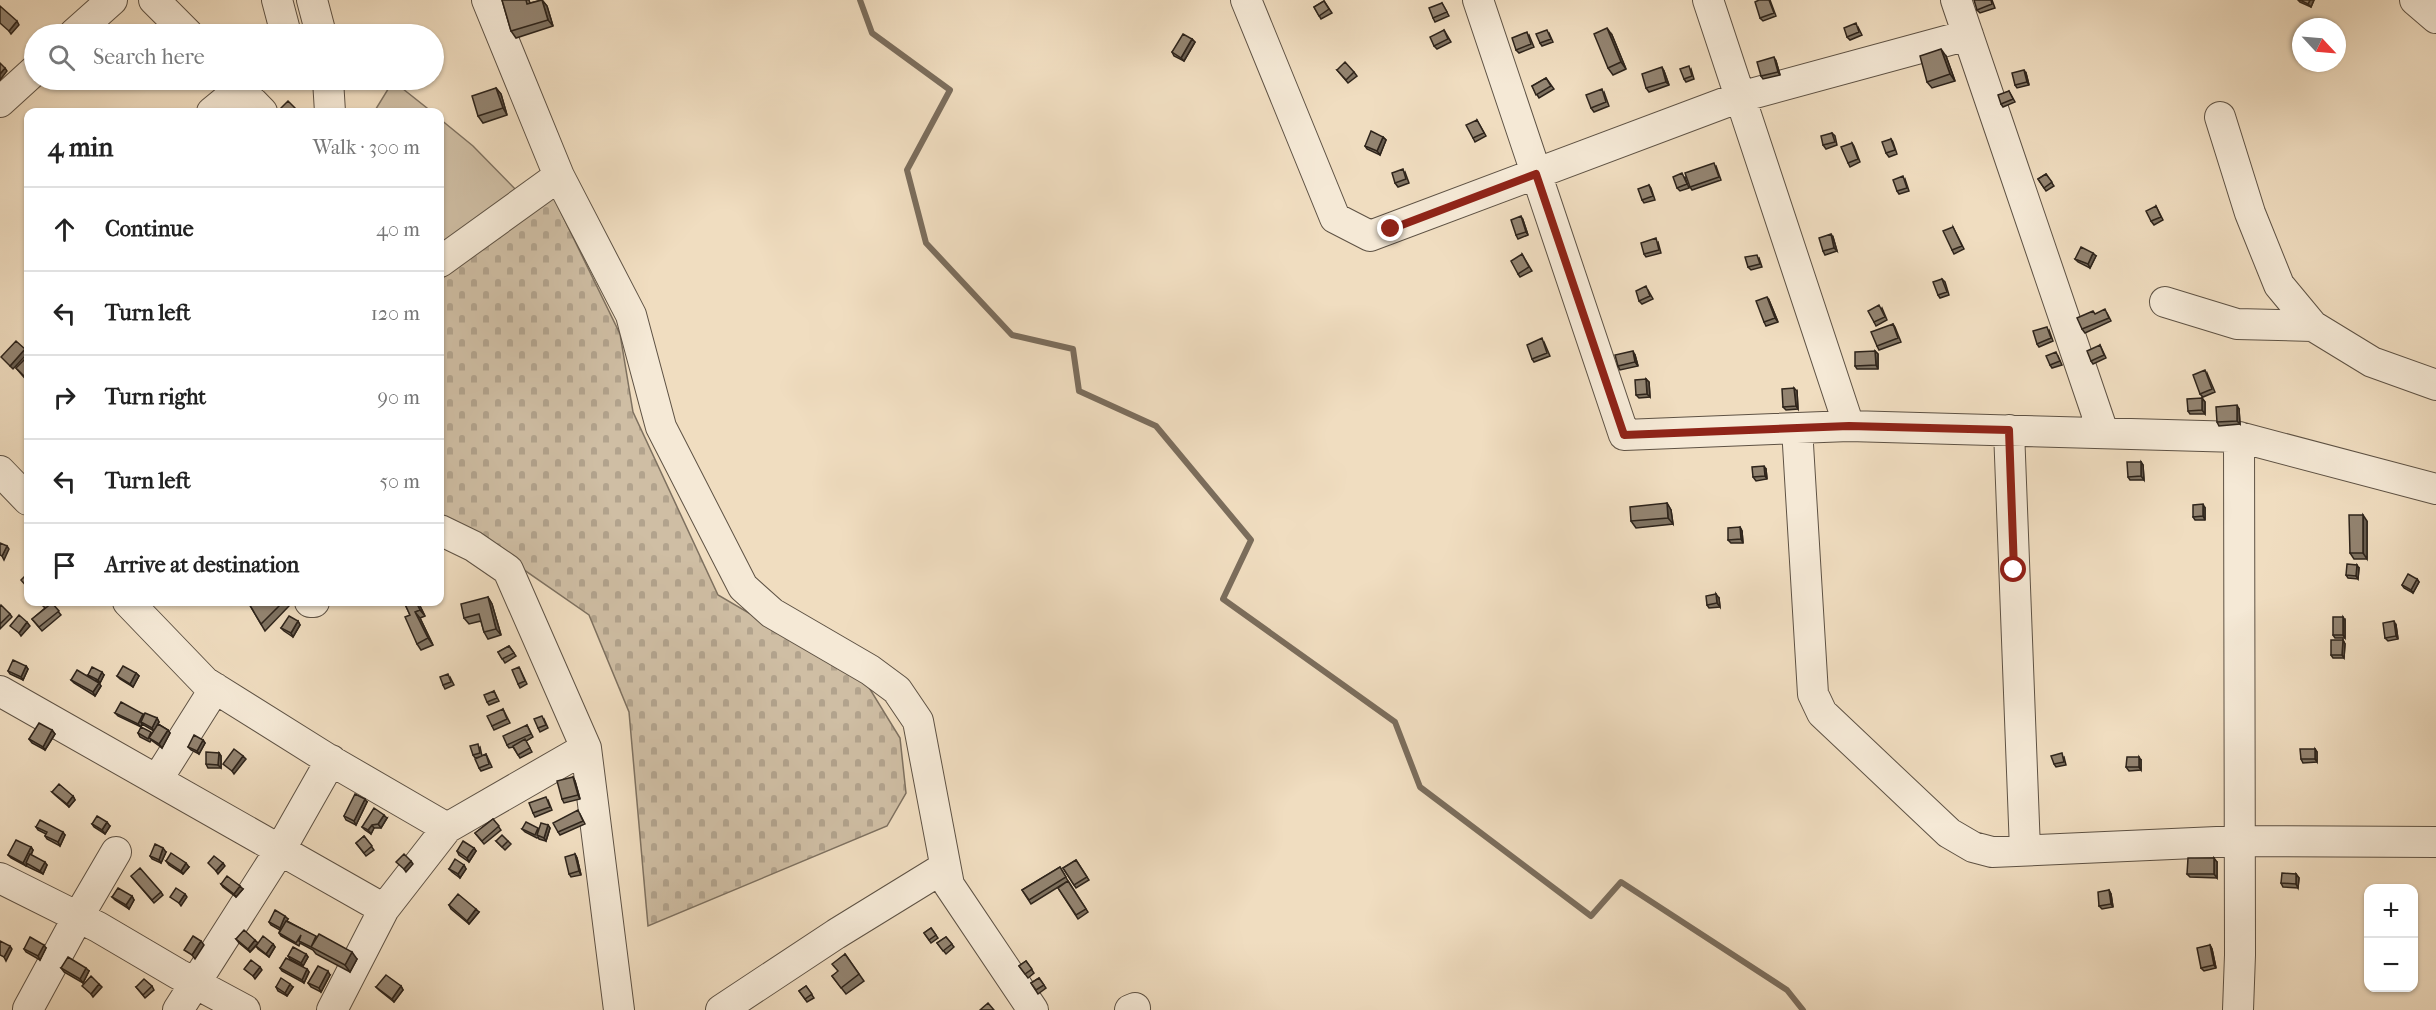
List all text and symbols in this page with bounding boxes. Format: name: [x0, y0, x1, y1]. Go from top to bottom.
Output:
north arrow: [2292, 18, 2346, 72]
search box: [24, 24, 444, 90]
icon: search: [45, 41, 78, 74]
text: Search here: [93, 44, 205, 70]
text: 4 min: [48, 132, 113, 163]
text: Walk · 300 m: [313, 136, 420, 159]
icon: ahead: [48, 213, 81, 246]
route end: [1377, 215, 1403, 241]
text: Continue: [105, 216, 194, 242]
text: 40 m: [376, 218, 420, 241]
icon: left: [48, 297, 81, 330]
text: Turn left: [105, 300, 191, 326]
text: 120 m: [371, 302, 420, 325]
icon: right: [48, 381, 81, 414]
text: Turn right: [105, 384, 206, 410]
text: 90 m: [378, 386, 420, 409]
icon: left: [48, 465, 81, 498]
text: Turn left: [105, 468, 191, 494]
text: 50 m: [379, 470, 420, 493]
icon: arrive: [48, 549, 81, 582]
text: Arrive at destination: [105, 552, 299, 578]
route start: [2000, 556, 2026, 582]
map controls: [2364, 884, 2418, 992]
button: +: [2364, 884, 2418, 938]
button: −: [2364, 938, 2418, 992]

